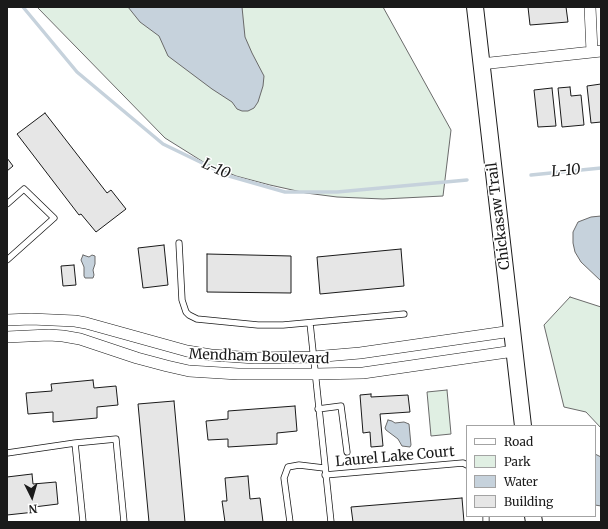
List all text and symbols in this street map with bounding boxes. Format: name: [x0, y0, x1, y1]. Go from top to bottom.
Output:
water label: L-10: [199, 155, 233, 183]
street label: Chickasaw Trail: [484, 161, 514, 271]
water label: L-10: [551, 161, 581, 181]
street label: Mendham Boulevard: [188, 346, 330, 368]
legend: [466, 425, 596, 517]
text: Road: [504, 434, 533, 449]
street label: Laurel Lake Court: [335, 443, 455, 471]
text: Park: [504, 454, 531, 469]
text: Water: [504, 474, 538, 489]
north arrow: [12, 477, 52, 517]
text: Building: [504, 494, 553, 509]
text: N: [28, 502, 38, 516]

